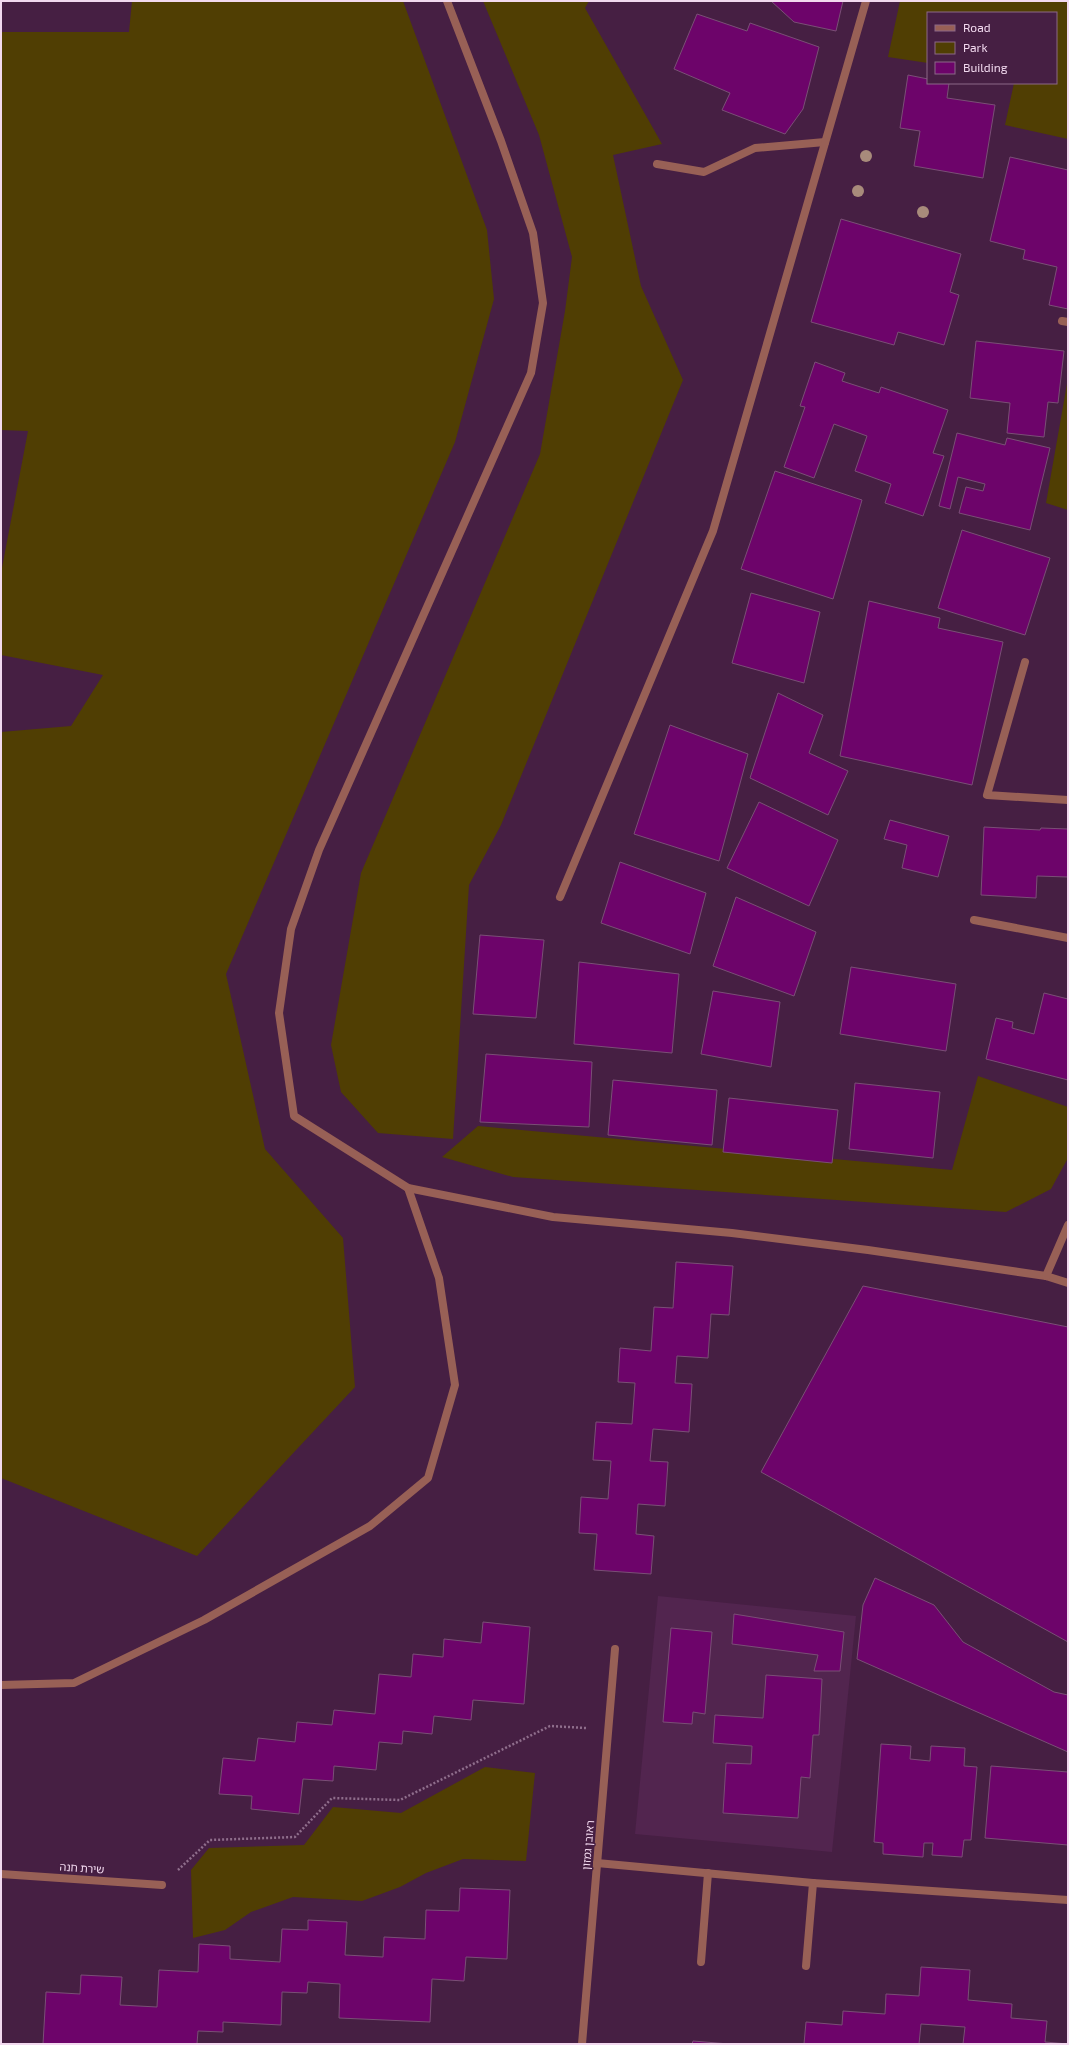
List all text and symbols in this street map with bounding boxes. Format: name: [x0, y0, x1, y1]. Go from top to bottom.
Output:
legend: [927, 12, 1057, 84]
text: Road: [963, 20, 991, 34]
text: Park: [963, 40, 988, 54]
text: Building: [963, 60, 1008, 74]
street label: ראובן גמזון: [579, 1819, 596, 1870]
street label: שירת חנה: [59, 1859, 105, 1876]

